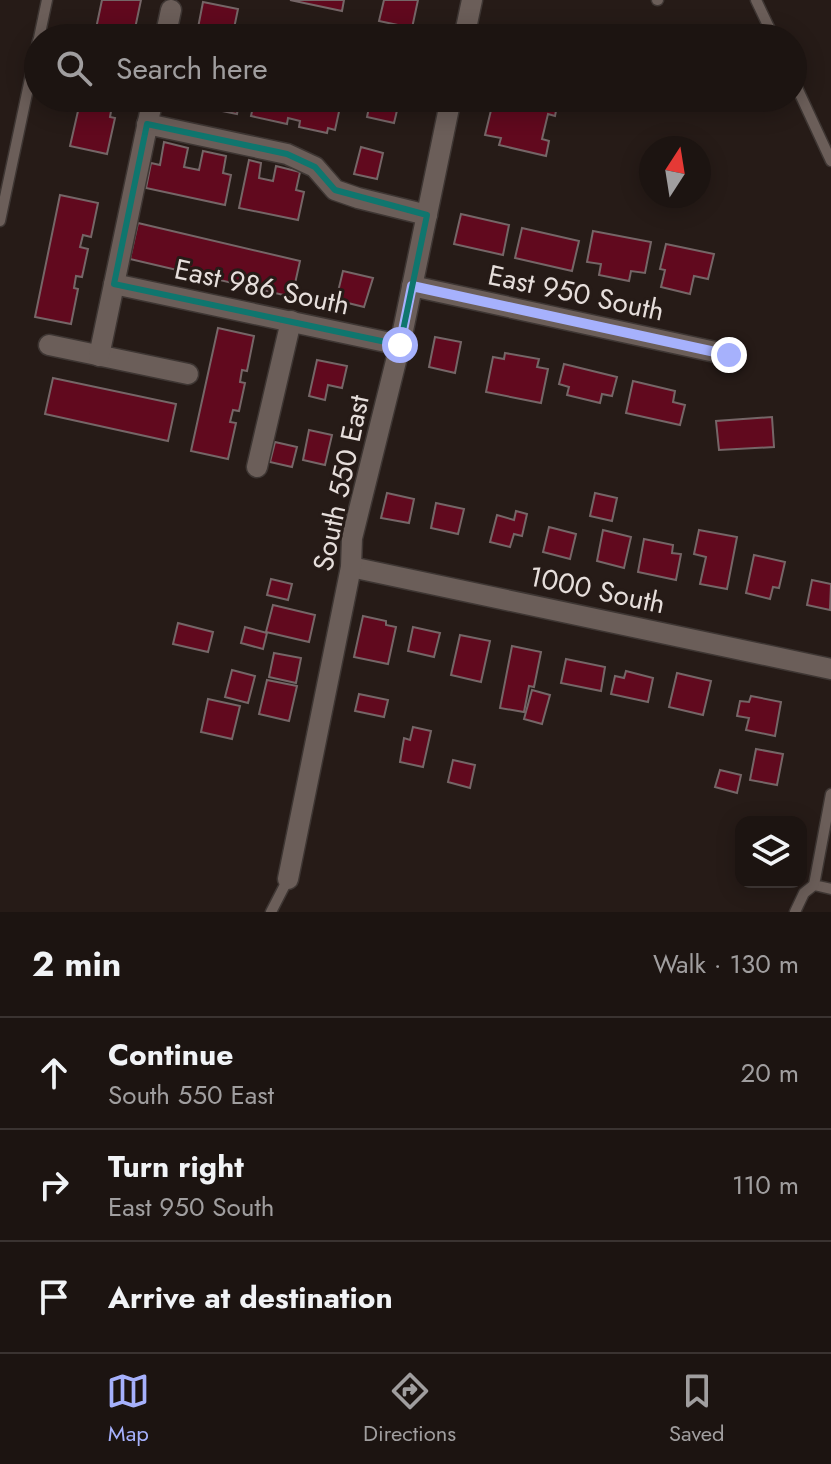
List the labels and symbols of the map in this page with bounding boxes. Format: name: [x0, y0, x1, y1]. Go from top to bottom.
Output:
north arrow: [639, 136, 711, 208]
street label: East 986 South: [171, 248, 353, 326]
street label: East 950 South: [484, 254, 668, 332]
route start: [382, 327, 418, 363]
route end: [711, 337, 747, 373]
street label: South 550 East: [302, 391, 380, 575]
street label: 1000 South: [525, 556, 669, 624]

